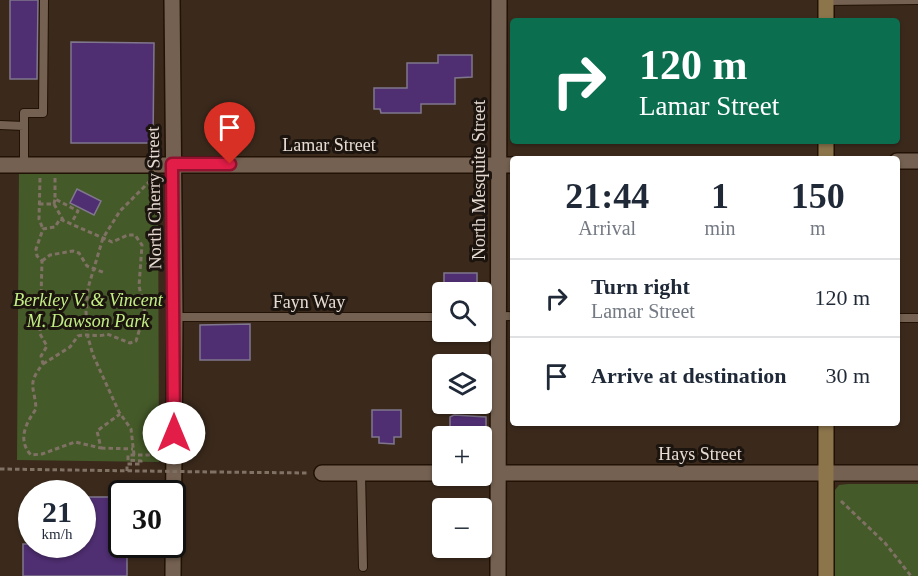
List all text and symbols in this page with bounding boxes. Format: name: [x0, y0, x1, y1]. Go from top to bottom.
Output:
icon: right: [540, 42, 618, 120]
text: 120 m: [639, 42, 748, 88]
text: Lamar Street: [639, 91, 779, 121]
street label: North Mesquite Street: [469, 100, 489, 260]
pin: [204, 102, 255, 164]
icon: arrive: [213, 111, 246, 144]
street label: North Cherry Street: [143, 126, 165, 270]
street label: Lamar Street: [282, 135, 376, 155]
text: 21:44: [565, 176, 649, 216]
text: 1: [711, 176, 729, 216]
text: 150: [791, 176, 845, 216]
text: Arrival: [578, 217, 636, 239]
text: min: [704, 217, 736, 239]
text: m: [810, 217, 826, 239]
text: Turn right: [591, 274, 690, 299]
map controls: [432, 282, 492, 558]
button: search: [432, 282, 492, 342]
icon: right: [540, 282, 573, 315]
text: 120 m: [814, 285, 870, 310]
park label: Berkley V. & Vincent M. Dawson Park: [13, 290, 164, 331]
street label: Fayn Way: [273, 292, 345, 312]
text: Lamar Street: [591, 300, 695, 322]
button: layers: [432, 354, 492, 414]
icon: arrive: [540, 360, 573, 393]
text: Arrive at destination: [591, 363, 787, 388]
text: 30 m: [825, 363, 870, 388]
position arrow: [142, 401, 206, 465]
button: +: [432, 426, 492, 486]
street label: Hays Street: [658, 444, 742, 464]
speed limit sign: 30: [108, 480, 186, 558]
text: 21: [42, 495, 72, 528]
button: −: [432, 498, 492, 558]
text: km/h: [42, 526, 72, 542]

